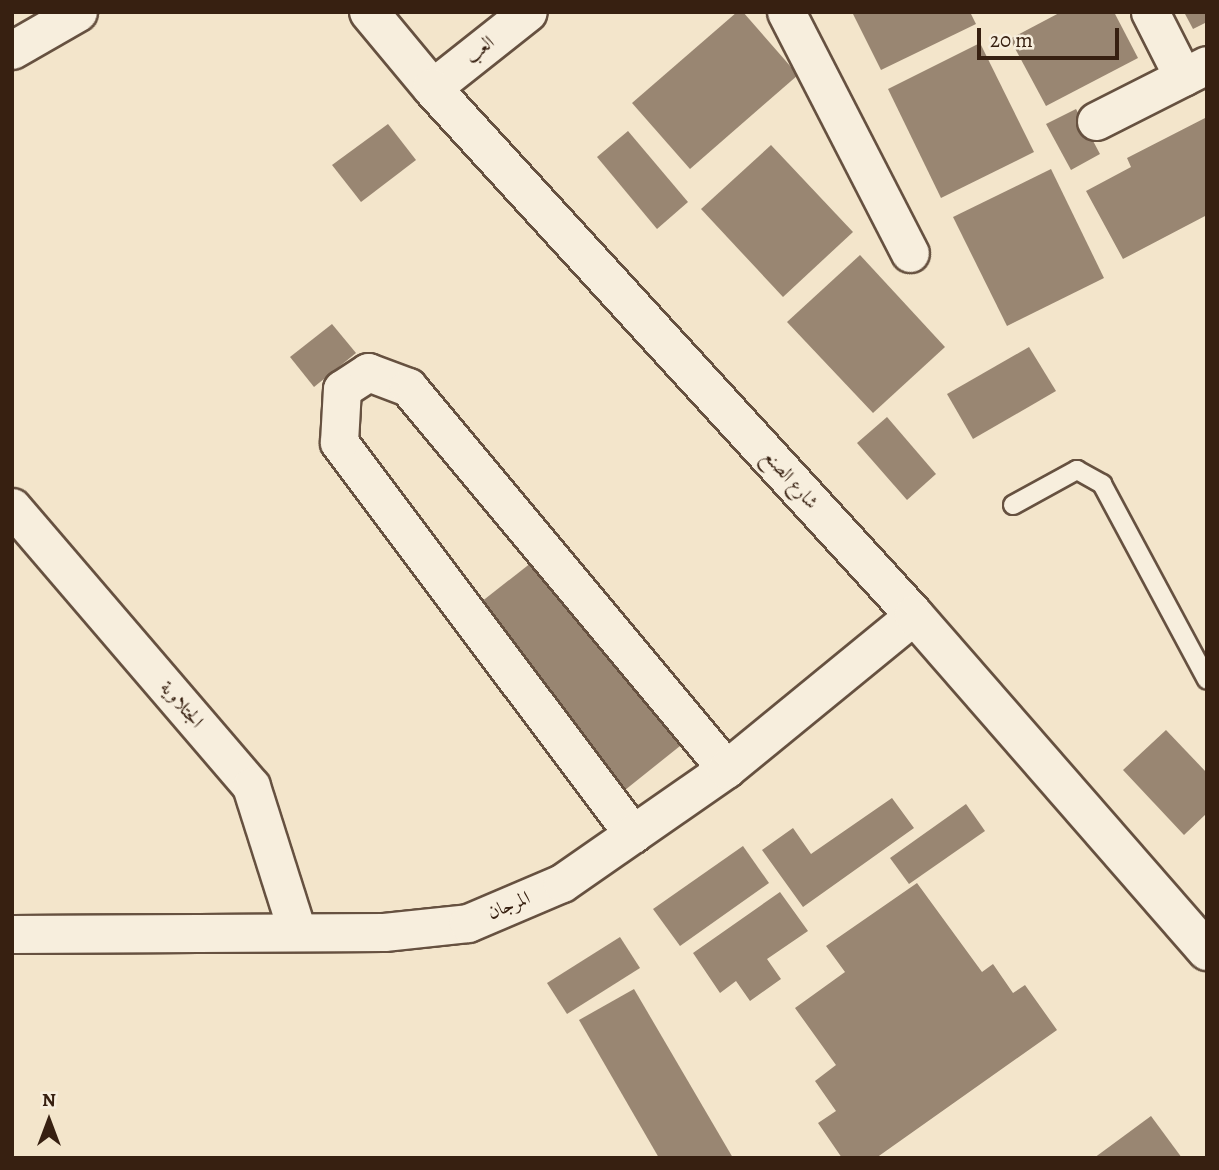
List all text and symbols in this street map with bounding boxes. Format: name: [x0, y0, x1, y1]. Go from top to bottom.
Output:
scale bar: [981, 14, 1123, 58]
text: 20 m: [990, 26, 1033, 54]
street label: العب: [461, 31, 499, 69]
street label: شارع الصنع: [757, 446, 823, 514]
street label: الجتلاوية: [154, 677, 208, 733]
street label: المرجان: [484, 887, 534, 925]
north arrow: [14, 1086, 84, 1156]
text: N: [42, 1087, 56, 1113]

